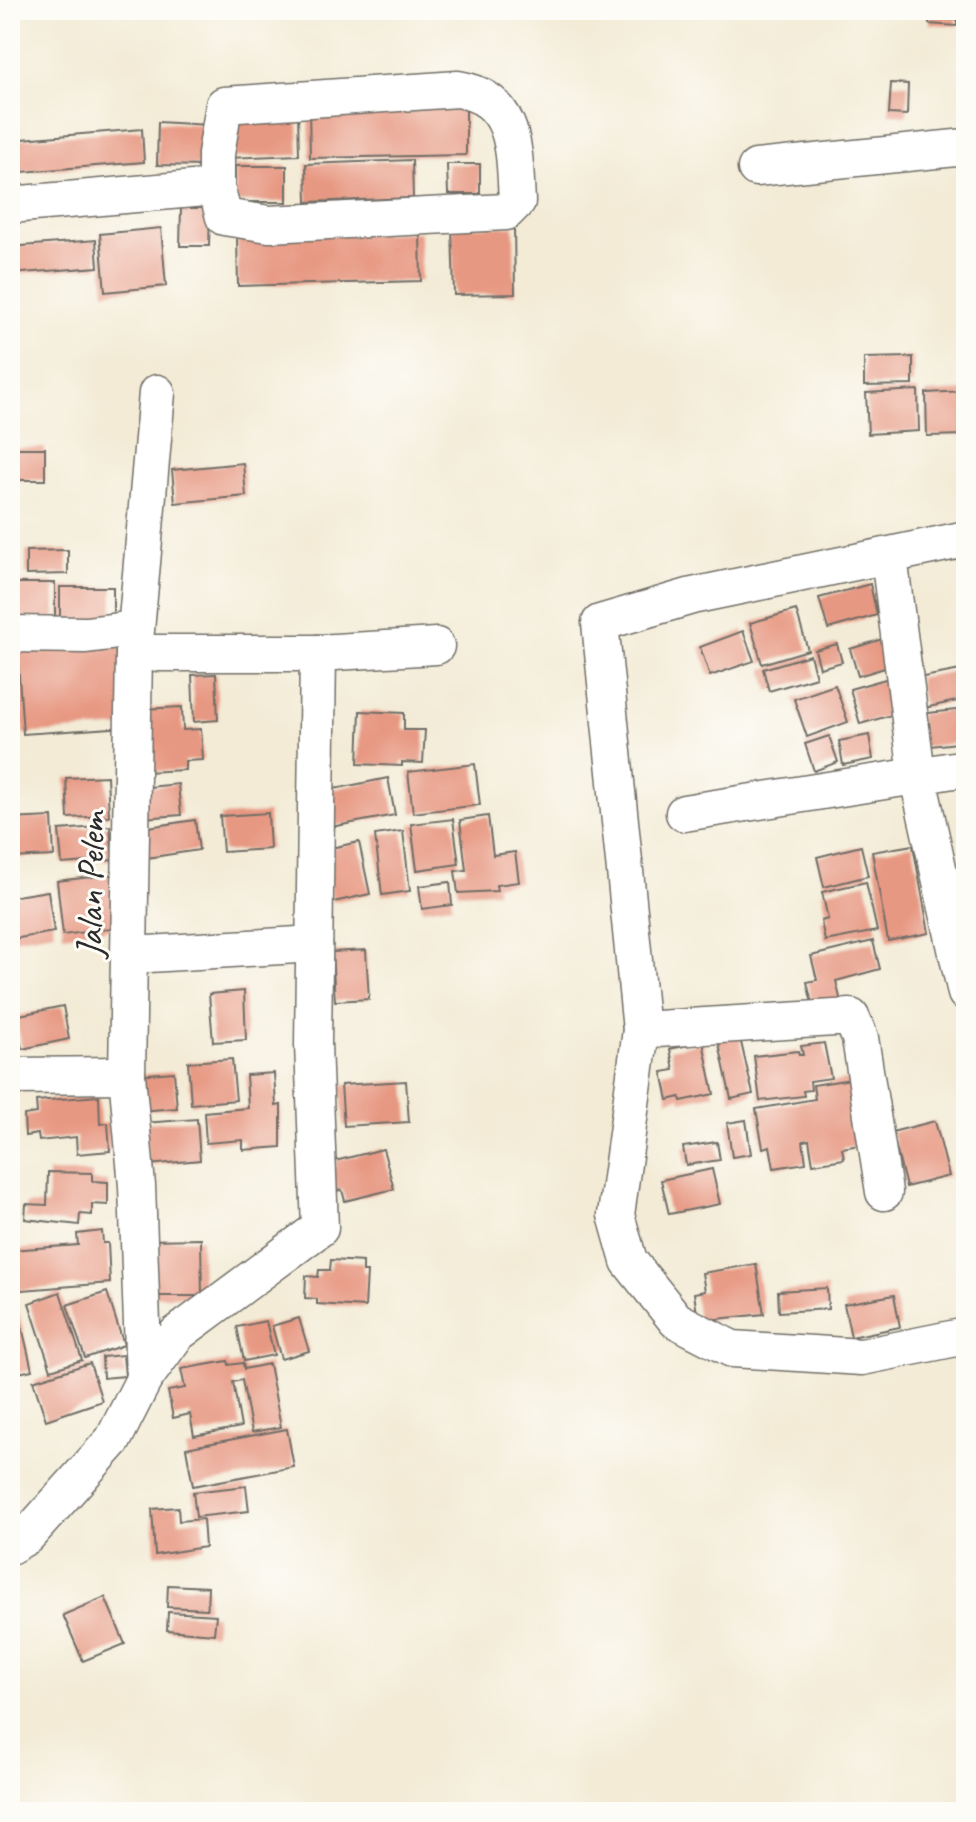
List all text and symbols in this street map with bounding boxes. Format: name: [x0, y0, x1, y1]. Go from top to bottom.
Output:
street label: Jalan Pelem: [66, 808, 115, 960]

